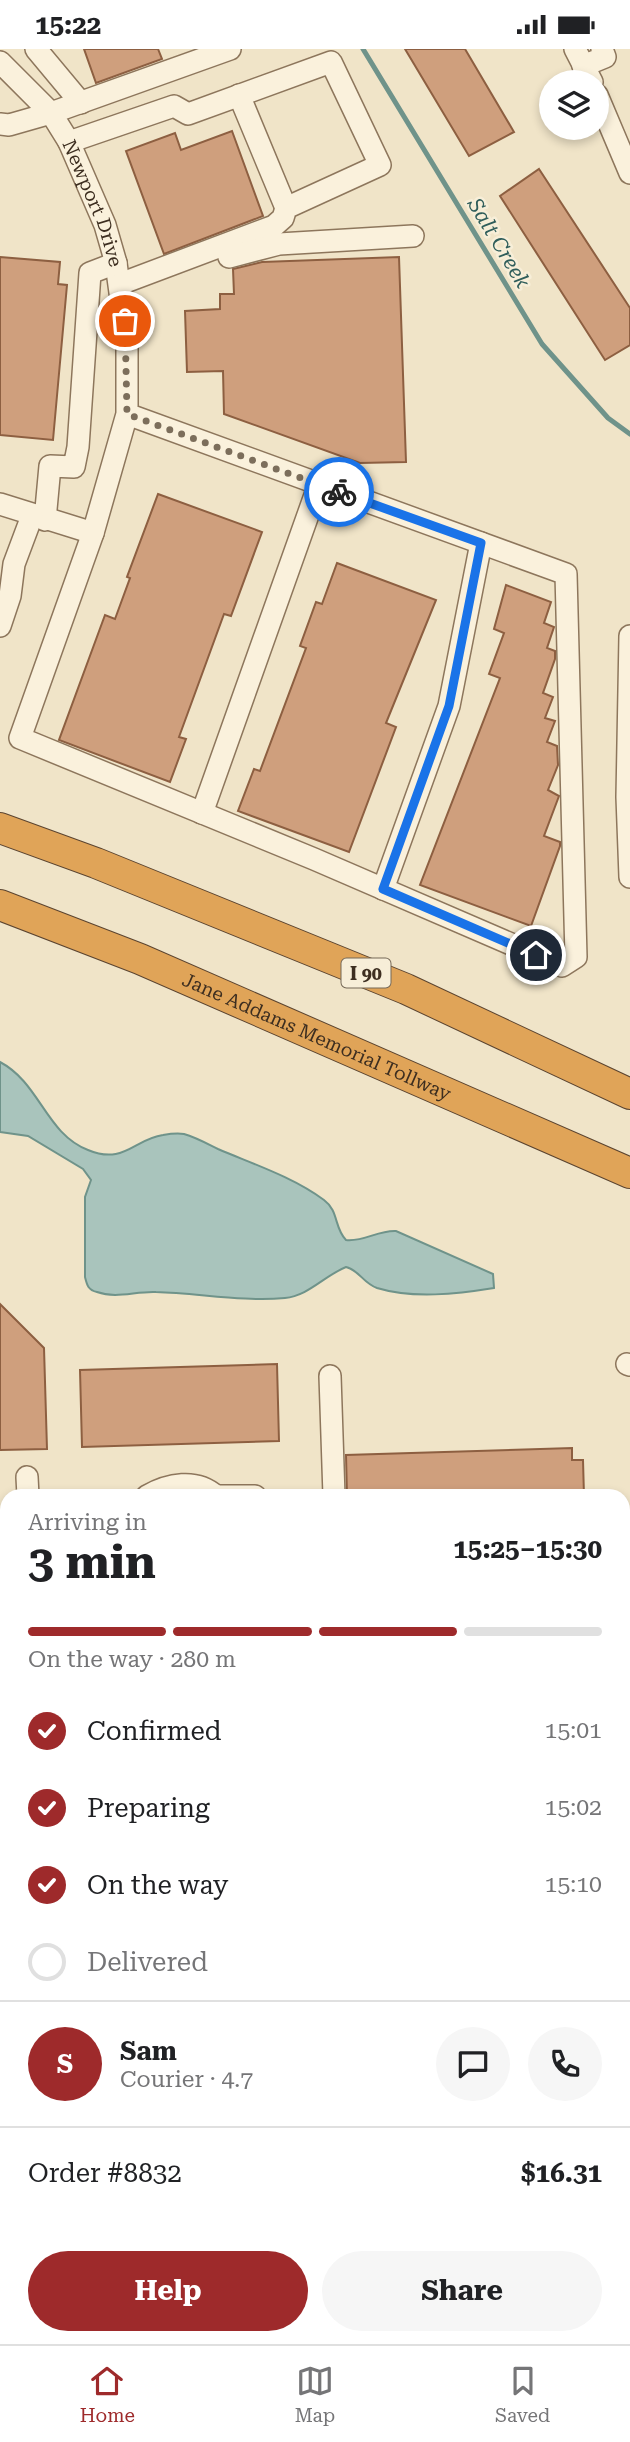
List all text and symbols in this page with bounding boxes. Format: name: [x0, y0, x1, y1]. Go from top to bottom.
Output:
text: 15:22: [35, 10, 101, 40]
map controls: [539, 70, 609, 140]
button: layers: [539, 70, 609, 140]
street label: Newport Drive: [58, 136, 128, 269]
water label: Salt Creek: [462, 193, 536, 293]
pin: [95, 291, 155, 351]
icon: bag: [106, 302, 144, 340]
courier: [304, 457, 374, 527]
icon: bike: [320, 473, 358, 511]
pin: [506, 925, 566, 985]
icon: home: [517, 936, 555, 974]
road number: I 90: [342, 958, 390, 988]
street label: Jane Addams Memorial Tollway: [179, 967, 455, 1105]
text: Arriving in: [28, 1509, 147, 1536]
text: 15:25–15:30: [453, 1534, 602, 1564]
text: 3 min: [28, 1535, 156, 1589]
text: On the way · 280 m: [28, 1646, 236, 1673]
icon: check: [28, 1712, 66, 1750]
text: Confirmed: [87, 1716, 222, 1746]
text: 15:01: [545, 1717, 602, 1744]
icon: check: [28, 1789, 66, 1827]
text: Preparing: [87, 1793, 210, 1823]
text: 15:02: [545, 1794, 602, 1821]
icon: check: [28, 1866, 66, 1904]
text: On the way: [87, 1870, 228, 1900]
text: 15:10: [545, 1871, 602, 1898]
text: Delivered: [87, 1947, 208, 1977]
button: chat: [436, 2027, 510, 2101]
button: phone: [528, 2027, 602, 2101]
text: Sam: [120, 2036, 177, 2066]
text: S: [57, 2049, 73, 2079]
text: Courier · 4.7: [120, 2066, 253, 2093]
text: Order #8832: [28, 2158, 182, 2188]
text: $16.31: [521, 2158, 602, 2188]
button: Help: [28, 2251, 308, 2331]
button: Share: [322, 2251, 602, 2331]
tab: Home: [80, 2362, 135, 2427]
tab: Map: [295, 2362, 335, 2427]
tab: Saved: [495, 2362, 550, 2427]

